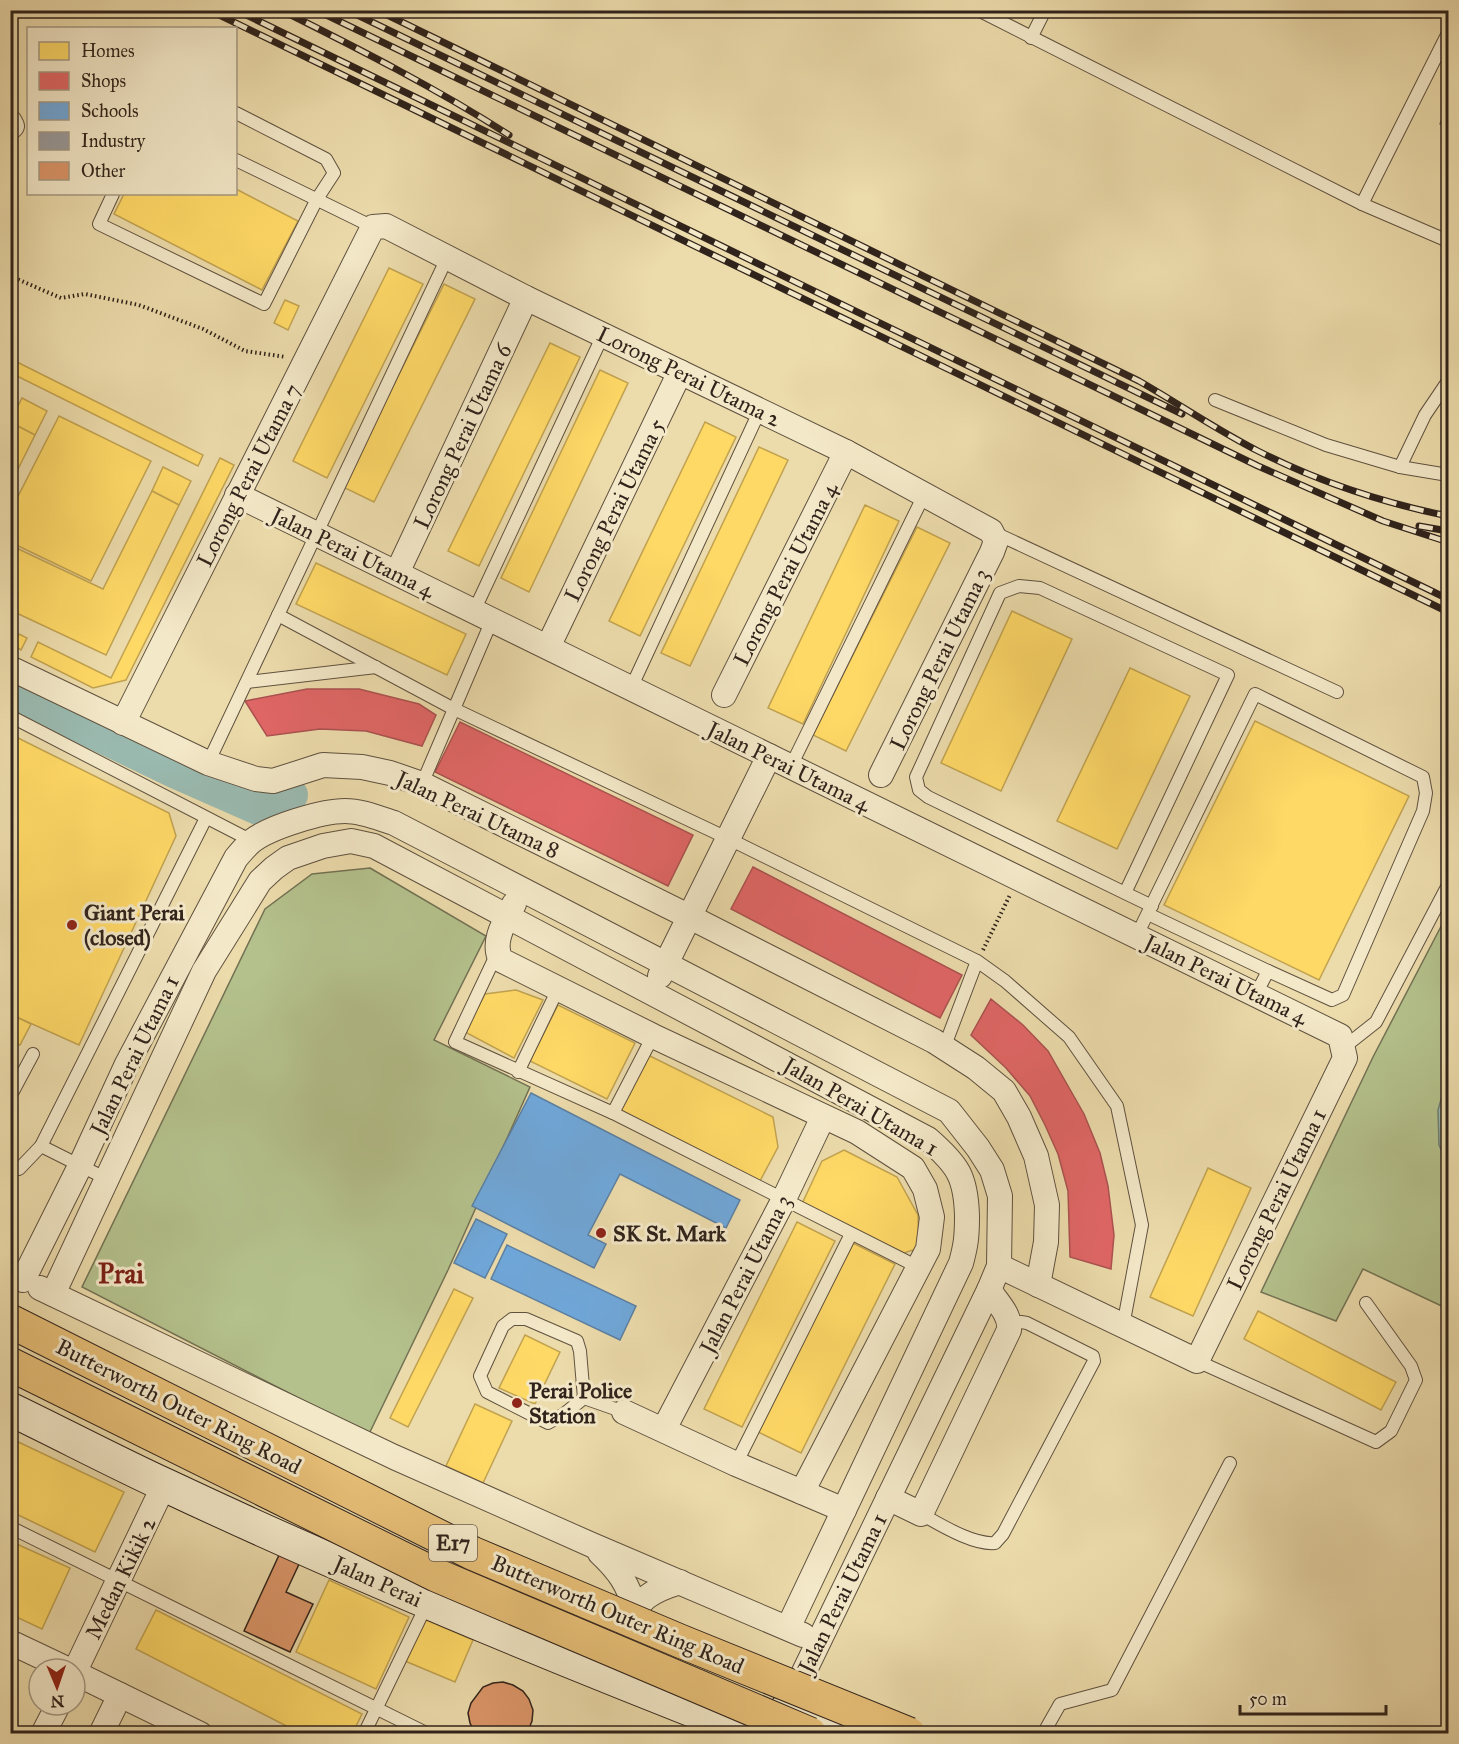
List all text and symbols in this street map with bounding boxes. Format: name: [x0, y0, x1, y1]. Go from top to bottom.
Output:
legend: [27, 27, 237, 195]
text: Homes: [81, 40, 135, 62]
text: Shops: [81, 70, 126, 92]
text: Schools: [81, 100, 139, 122]
text: Industry: [81, 130, 146, 152]
text: Other: [81, 160, 126, 182]
street label: Lorong Perai Utama 2: [593, 320, 785, 433]
street label: Lorong Perai Utama 6: [408, 339, 517, 533]
street label: Lorong Perai Utama 7: [191, 379, 306, 571]
street label: Lorong Perai Utama 5: [558, 414, 670, 606]
street label: Lorong Perai Utama 4: [728, 477, 844, 670]
street label: Jalan Perai Utama 4: [265, 500, 439, 604]
street label: Lorong Perai Utama 3: [884, 564, 995, 754]
street label: Jalan Perai Utama 4: [701, 714, 875, 818]
street label: Jalan Perai Utama 8: [390, 764, 564, 864]
place label: Giant Perai (closed): [84, 899, 186, 951]
marker: Giant Perai (closed): [65, 918, 79, 932]
street label: Jalan Perai Utama 4: [1138, 927, 1312, 1031]
street label: Jalan Perai Utama 1: [83, 971, 185, 1141]
street label: Jalan Perai Utama 1: [777, 1050, 943, 1162]
street label: Lorong Perai Utama 1: [1221, 1104, 1332, 1294]
street label: Jalan Perai Utama 3: [693, 1190, 797, 1360]
place label: SK St. Mark: [613, 1220, 727, 1247]
marker: SK St. Mark: [594, 1226, 608, 1240]
district label: Prai: [98, 1256, 144, 1291]
street label: Butterworth Outer Ring Road: [52, 1333, 306, 1480]
place label: Perai Police Station: [529, 1377, 632, 1429]
marker: Perai Police Station: [510, 1396, 524, 1410]
street label: Jalan Perai Utama 1: [791, 1509, 893, 1679]
street label: Medan Kikik 2: [79, 1513, 162, 1644]
road number: E17: [429, 1525, 477, 1561]
street label: Jalan Perai: [327, 1549, 426, 1613]
street label: Butterworth Outer Ring Road: [488, 1549, 748, 1680]
north arrow: [27, 1657, 87, 1717]
scale bar: [1240, 1678, 1386, 1716]
text: 50 m: [1249, 1688, 1287, 1710]
text: N: [50, 1692, 65, 1711]

